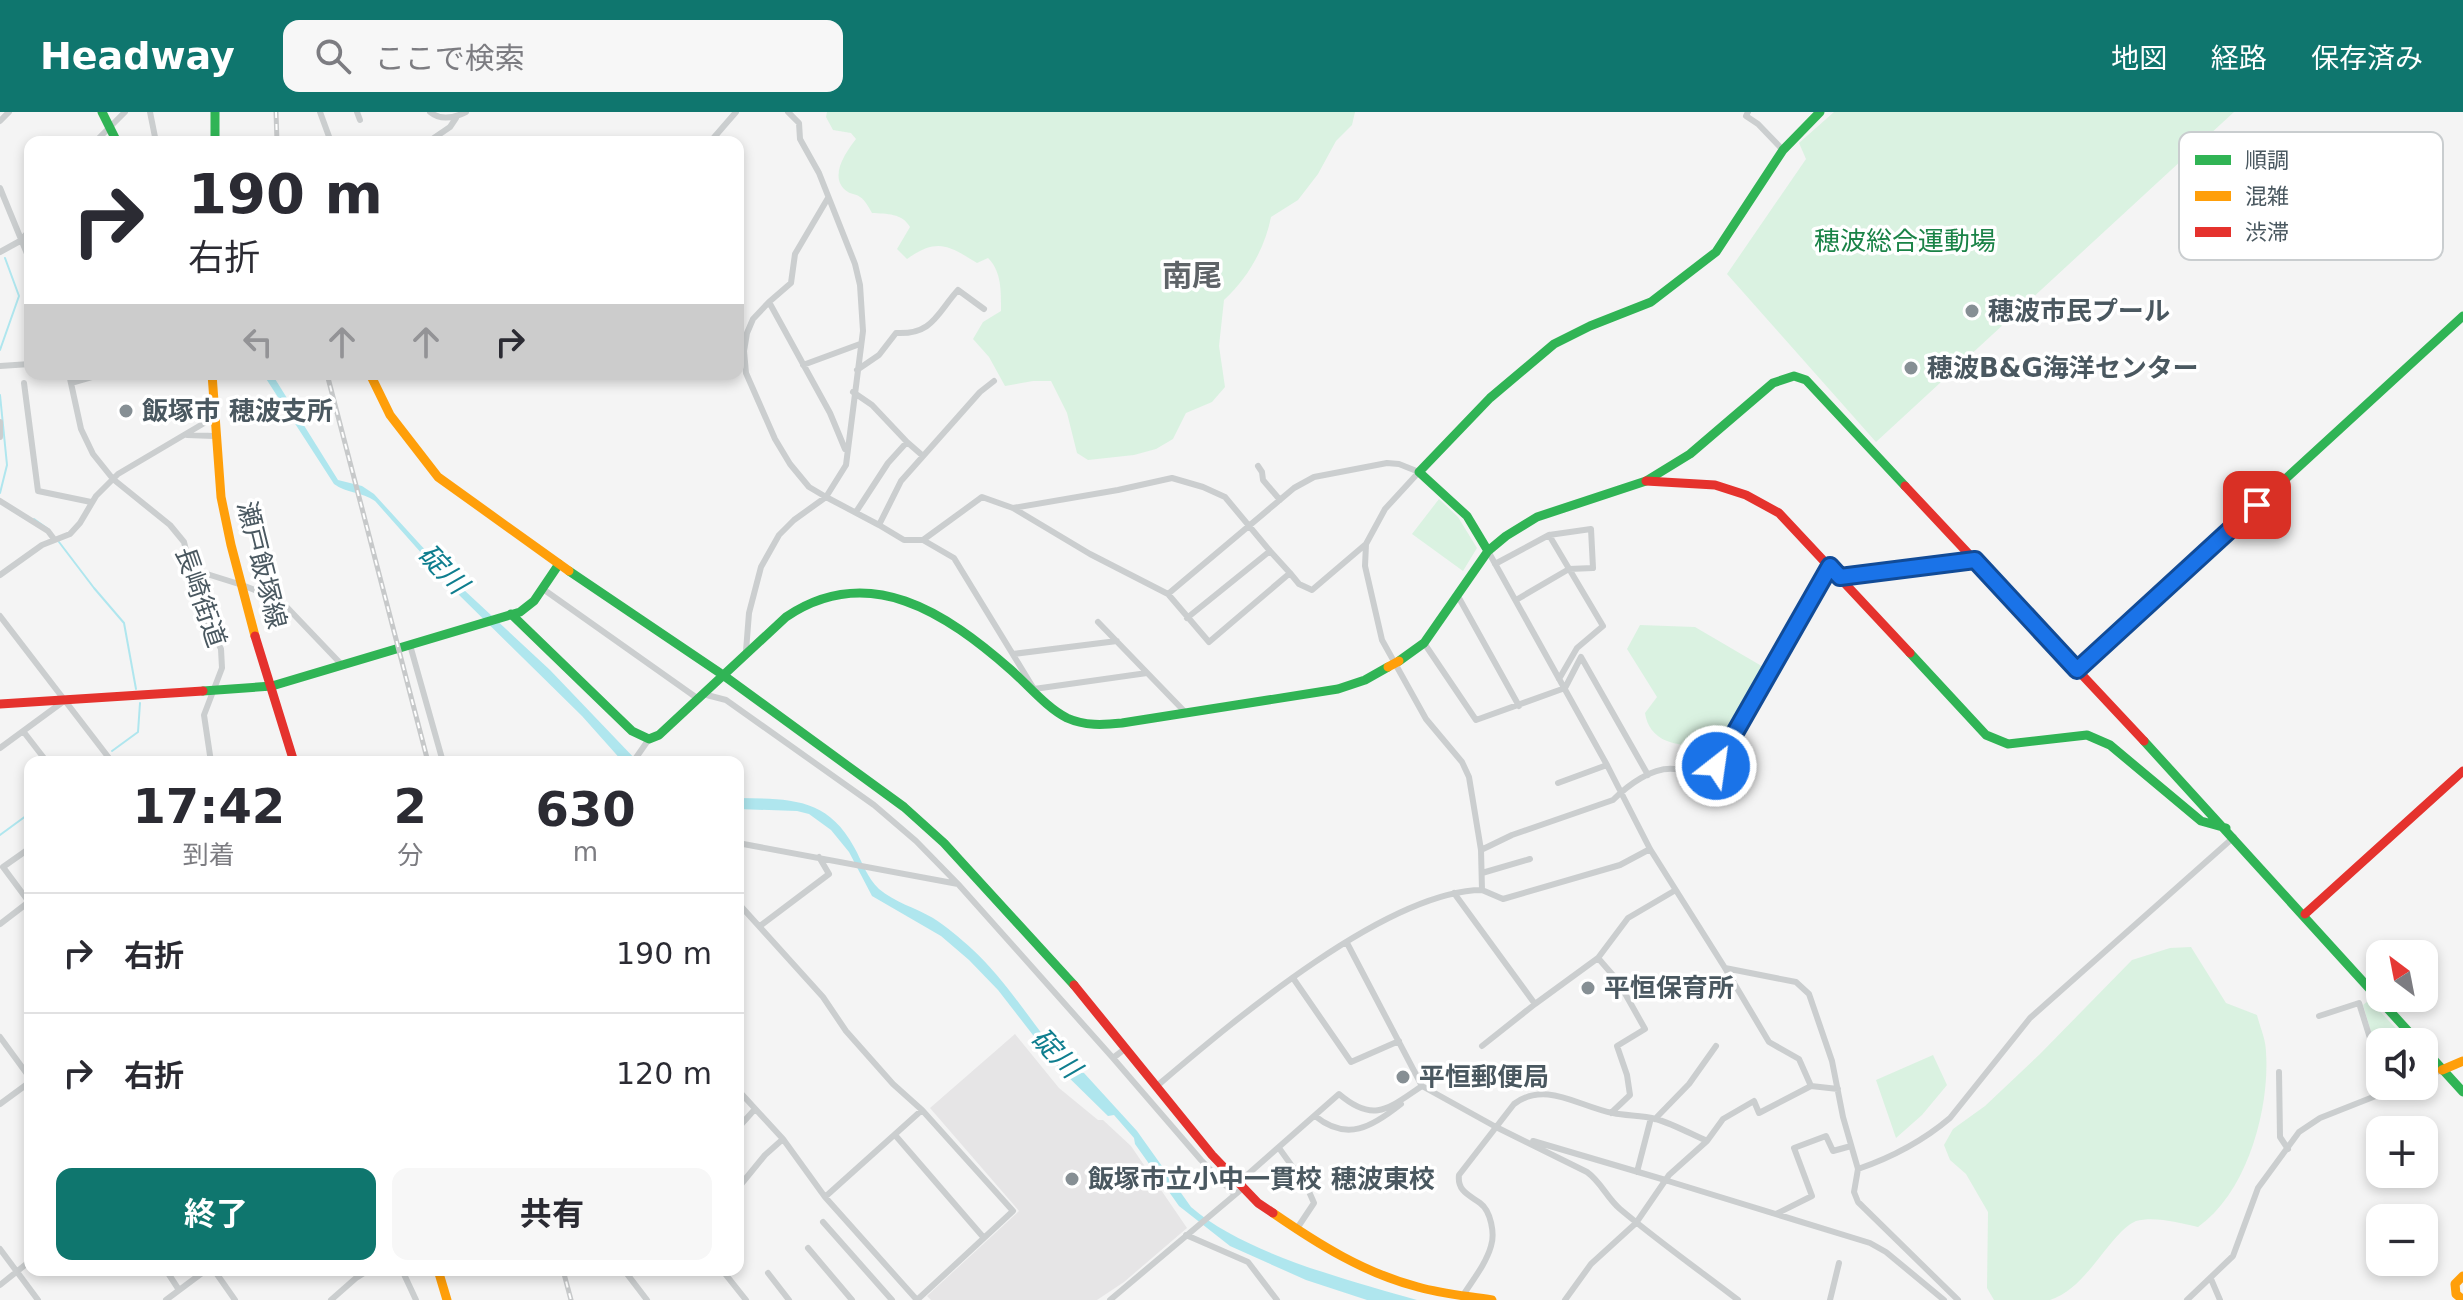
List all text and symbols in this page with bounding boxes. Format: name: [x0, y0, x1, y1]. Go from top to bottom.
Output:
search box: [283, 20, 843, 92]
text: Headway: [40, 34, 235, 78]
icon: search: [311, 34, 355, 78]
text: ここで検索: [375, 41, 525, 76]
text: 地図: [2111, 42, 2167, 75]
text: 経路: [2211, 42, 2267, 75]
text: 保存済み: [2311, 42, 2423, 75]
legend: [2179, 132, 2443, 260]
text: 順調: [2245, 148, 2289, 173]
text: 190 m: [188, 161, 383, 226]
icon: right: [56, 168, 160, 272]
text: 混雑: [2245, 184, 2289, 209]
text: 渋滞: [2245, 220, 2289, 245]
park label: 穂波総合運動場: [1814, 226, 1996, 256]
text: 右折: [188, 237, 260, 278]
district label: 南尾: [1162, 258, 1222, 293]
place label: 穂波市民プール: [1988, 296, 2170, 326]
marker: 穂波市民プール: [1963, 302, 1981, 320]
icon: left: [236, 320, 280, 364]
icon: ahead: [320, 320, 364, 364]
icon: ahead: [404, 320, 448, 364]
icon: right: [488, 320, 532, 364]
place label: 穂波B&G海洋センター: [1927, 353, 2199, 383]
marker: 穂波B&G海洋センター: [1902, 359, 1920, 377]
place label: 飯塚市 穂波支所: [142, 396, 333, 426]
marker: 飯塚市 穂波支所: [117, 402, 135, 420]
pin: [2223, 471, 2291, 539]
icon: arrive: [2235, 483, 2279, 527]
street label: 瀬戸飯塚線: [232, 498, 292, 632]
water label: 碇川: [412, 537, 476, 603]
street label: 長崎街道: [170, 543, 232, 651]
position arrow: [1674, 724, 1758, 808]
text: 17:42: [132, 778, 285, 834]
text: 2: [394, 778, 427, 834]
text: 630: [535, 781, 636, 837]
text: m: [573, 837, 598, 867]
text: 到着: [183, 840, 235, 870]
text: 分: [397, 840, 423, 870]
icon: right: [56, 931, 100, 975]
text: 190 m: [616, 936, 712, 971]
text: 右折: [124, 938, 184, 973]
north arrow: [2366, 940, 2438, 1012]
map controls: [2366, 940, 2438, 1276]
place label: 平恒保育所: [1604, 973, 1734, 1003]
marker: 平恒保育所: [1579, 979, 1597, 997]
water label: 碇川: [1025, 1021, 1089, 1087]
button: sound: [2366, 1028, 2438, 1100]
icon: right: [56, 1051, 100, 1095]
text: 120 m: [616, 1056, 712, 1091]
text: 右折: [124, 1058, 184, 1093]
place label: 平恒郵便局: [1419, 1062, 1549, 1092]
marker: 平恒郵便局: [1394, 1068, 1412, 1086]
button: +: [2366, 1116, 2438, 1188]
place label: 飯塚市立小中一貫校 穂波東校: [1088, 1164, 1435, 1194]
button: 終了: [56, 1168, 376, 1260]
button: 共有: [392, 1168, 712, 1260]
marker: 飯塚市立小中一貫校 穂波東校: [1063, 1170, 1081, 1188]
button: −: [2366, 1204, 2438, 1276]

